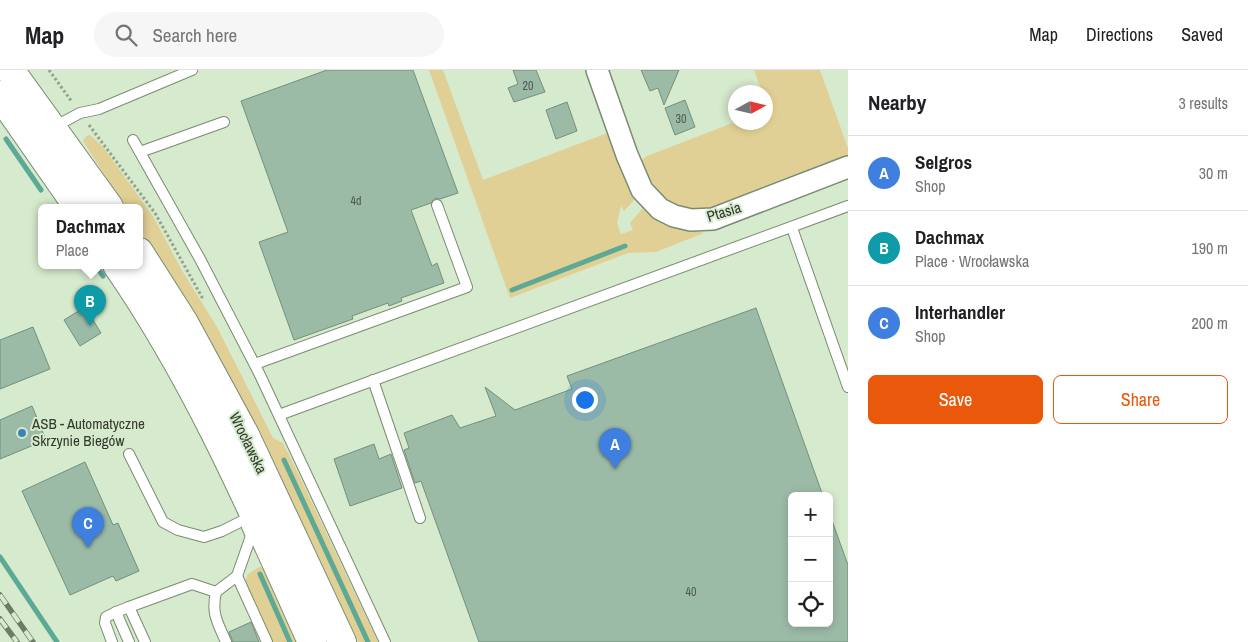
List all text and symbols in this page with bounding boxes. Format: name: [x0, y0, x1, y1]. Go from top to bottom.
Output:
search box: [94, 12, 444, 57]
text: Map: [25, 19, 64, 51]
icon: search: [112, 21, 140, 49]
text: Search here: [152, 22, 237, 48]
text: Map: [1029, 22, 1058, 47]
text: Directions: [1086, 22, 1153, 47]
text: Saved: [1181, 22, 1223, 47]
house number: 20: [523, 78, 533, 94]
north arrow: [728, 85, 773, 130]
text: Nearby: [868, 88, 926, 117]
text: 3 results: [1178, 92, 1228, 114]
house number: 30: [676, 111, 686, 127]
text: Selgros: [915, 149, 972, 175]
text: A: [879, 162, 889, 184]
text: 30 m: [1199, 162, 1228, 184]
text: Shop: [915, 175, 946, 197]
house number: 4d: [351, 193, 361, 209]
street label: Ptasia: [704, 196, 744, 227]
popup: [38, 204, 143, 269]
text: Dachmax: [56, 213, 125, 239]
text: Dachmax: [915, 224, 984, 250]
text: B: [879, 237, 889, 259]
text: 190 m: [1192, 237, 1228, 259]
text: Place: [56, 239, 89, 261]
text: Place · Wrocławska: [915, 250, 1029, 272]
pin: B: [74, 285, 106, 326]
text: Interhandler: [915, 299, 1005, 325]
text: C: [879, 312, 889, 334]
text: 200 m: [1192, 312, 1228, 334]
text: Shop: [915, 325, 946, 347]
button: Save: [868, 375, 1043, 424]
button: Share: [1053, 375, 1228, 424]
your location: [572, 387, 598, 413]
street label: Wrocławska: [225, 408, 272, 477]
place label: ASB - Automatyczne Skrzynie Biegów: [31, 413, 145, 451]
marker: ASB - Automatyczne Skrzynie Biegów: [16, 427, 28, 439]
pin: A: [599, 428, 631, 469]
map controls: [788, 492, 833, 627]
button: +: [788, 492, 833, 537]
pin: C: [72, 507, 104, 548]
button: −: [788, 537, 833, 582]
button: locate: [788, 582, 833, 627]
house number: 40: [686, 584, 696, 600]

